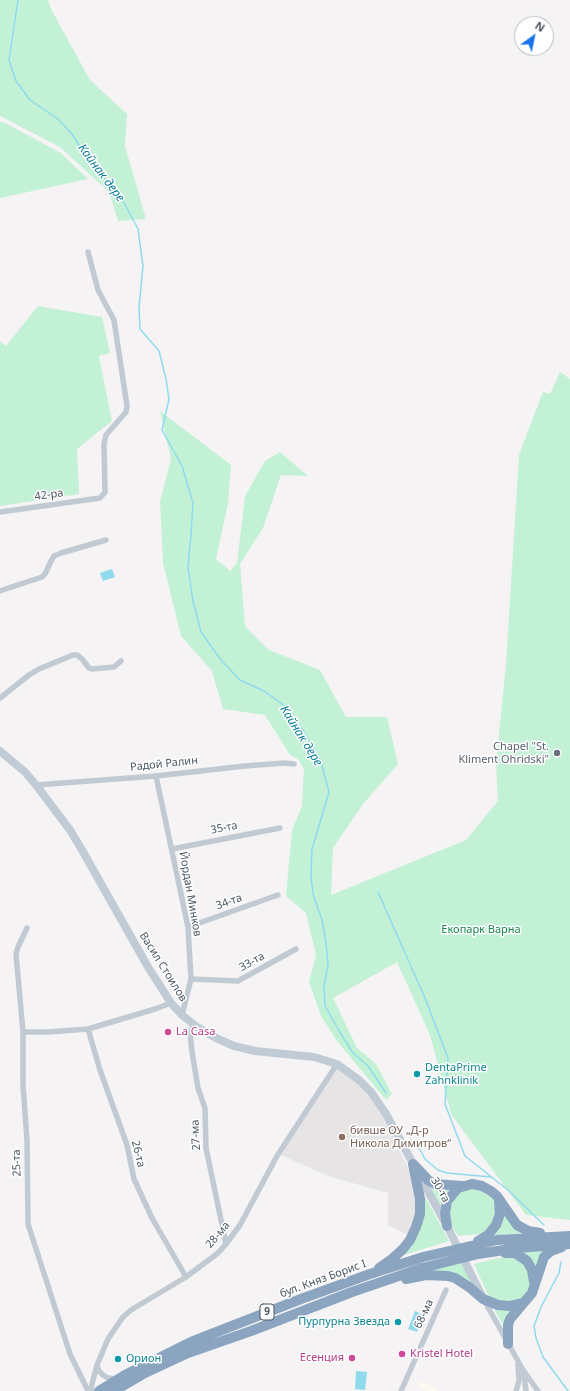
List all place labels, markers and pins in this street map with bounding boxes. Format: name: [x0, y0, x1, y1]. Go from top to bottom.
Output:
place label: Chapel "St. Kliment Ohridski": [458, 740, 549, 766]
marker: Chapel "St. Kliment Ohridski": [552, 748, 562, 758]
place label: La Casa: [176, 1025, 215, 1039]
marker: La Casa: [163, 1027, 173, 1037]
place label: DentaPrime Zahnklinik: [425, 1061, 487, 1087]
marker: DentaPrime Zahnklinik: [412, 1069, 422, 1079]
place label: бивше ОУ „Д-р Никола Димитров“: [350, 1124, 451, 1150]
marker: бивше ОУ „Д-р Никола Димитров“: [337, 1132, 347, 1142]
place label: Пурпурна Звезда: [298, 1315, 390, 1329]
marker: Пурпурна Звезда: [393, 1317, 403, 1327]
place label: Kristel Hotel: [410, 1347, 473, 1361]
marker: Kristel Hotel: [397, 1349, 407, 1359]
place label: Есенция: [300, 1351, 344, 1365]
place label: Орион: [126, 1352, 161, 1366]
marker: Есенция: [347, 1353, 357, 1363]
marker: Орион: [113, 1354, 123, 1364]

